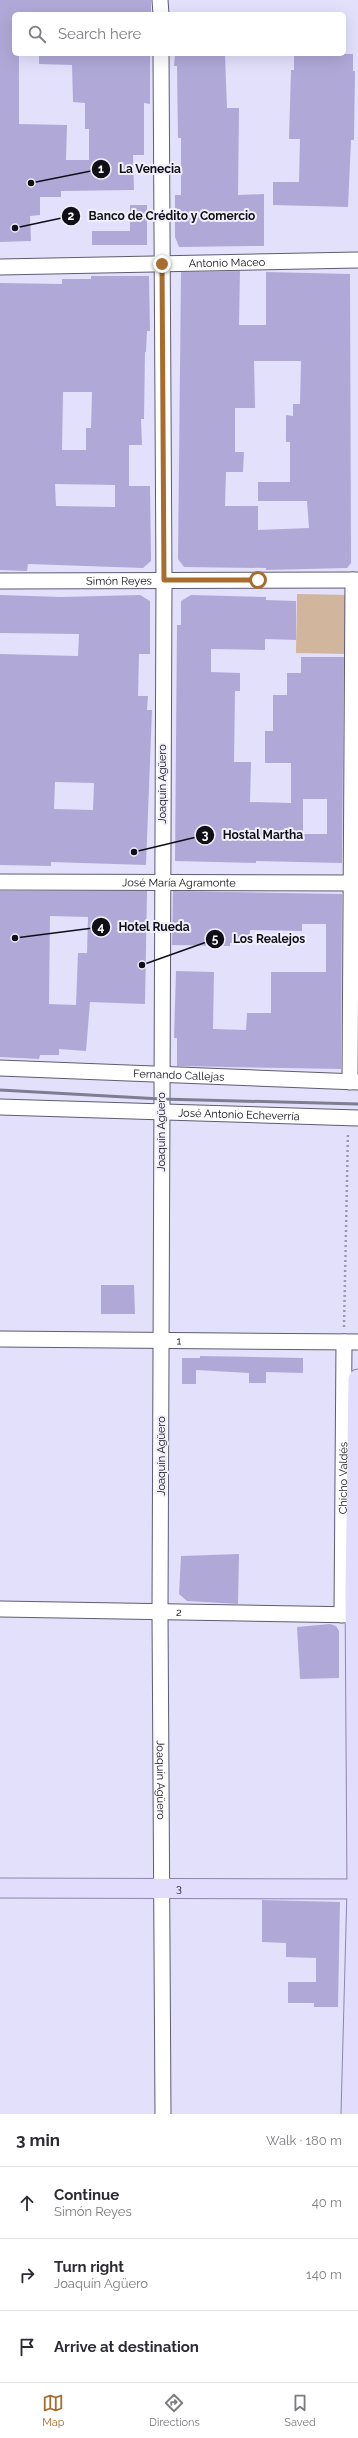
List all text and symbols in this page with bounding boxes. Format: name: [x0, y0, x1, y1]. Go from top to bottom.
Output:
search box: [12, 12, 346, 56]
icon: search: [26, 23, 48, 45]
text: Search here: [58, 25, 141, 43]
callout: La Venecia: [91, 157, 189, 181]
text: 1: [98, 162, 104, 176]
text: La Venecia: [119, 162, 181, 176]
callout: Banco de Crédito y Comercio: [61, 204, 264, 228]
text: 2: [68, 209, 75, 223]
text: Banco de Crédito y Comercio: [89, 209, 255, 223]
route end: [153, 255, 171, 273]
street label: Antonio Maceo: [188, 256, 266, 270]
route start: [249, 571, 267, 589]
street label: Simón Reyes: [86, 575, 152, 588]
street label: Joaquín Agüero: [156, 744, 169, 824]
callout: Hostal Martha: [195, 823, 312, 847]
text: 3: [202, 828, 209, 842]
text: Hostal Martha: [223, 828, 303, 842]
street label: José María Agramonte: [122, 876, 236, 890]
callout: Hotel Rueda: [91, 915, 198, 939]
text: 4: [98, 920, 105, 934]
text: Hotel Rueda: [118, 920, 190, 934]
callout: Los Realejos: [205, 927, 314, 951]
text: 5: [212, 932, 219, 946]
text: Los Realejos: [233, 932, 305, 946]
street label: Fernando Callejas: [133, 1067, 225, 1084]
street label: Joaquín Agüero: [155, 1092, 168, 1172]
street label: José Antonio Echeverría: [178, 1106, 300, 1123]
street label: 1: [177, 1334, 182, 1348]
street label: Joaquín Agüero: [155, 1416, 168, 1496]
street label: Chicho Valdés: [337, 1442, 350, 1514]
street label: 2: [176, 1606, 182, 1619]
street label: Joaquín Agüero: [154, 1740, 167, 1820]
street label: 3: [176, 1882, 182, 1896]
text: 3 min: [16, 2130, 60, 2150]
text: Walk · 180 m: [266, 2133, 342, 2148]
text: Continue: [54, 2186, 119, 2204]
icon: ahead: [16, 2192, 38, 2214]
text: 40 m: [312, 2195, 342, 2210]
text: Simón Reyes: [54, 2204, 132, 2219]
text: Turn right: [54, 2258, 124, 2276]
icon: right: [16, 2264, 38, 2286]
text: 140 m: [306, 2267, 342, 2282]
text: Joaquín Agüero: [54, 2276, 148, 2291]
icon: arrive: [16, 2336, 38, 2358]
text: Arrive at destination: [54, 2338, 199, 2356]
tab: Map: [42, 2392, 65, 2429]
tab: Directions: [149, 2392, 200, 2429]
tab: Saved: [284, 2392, 316, 2429]

